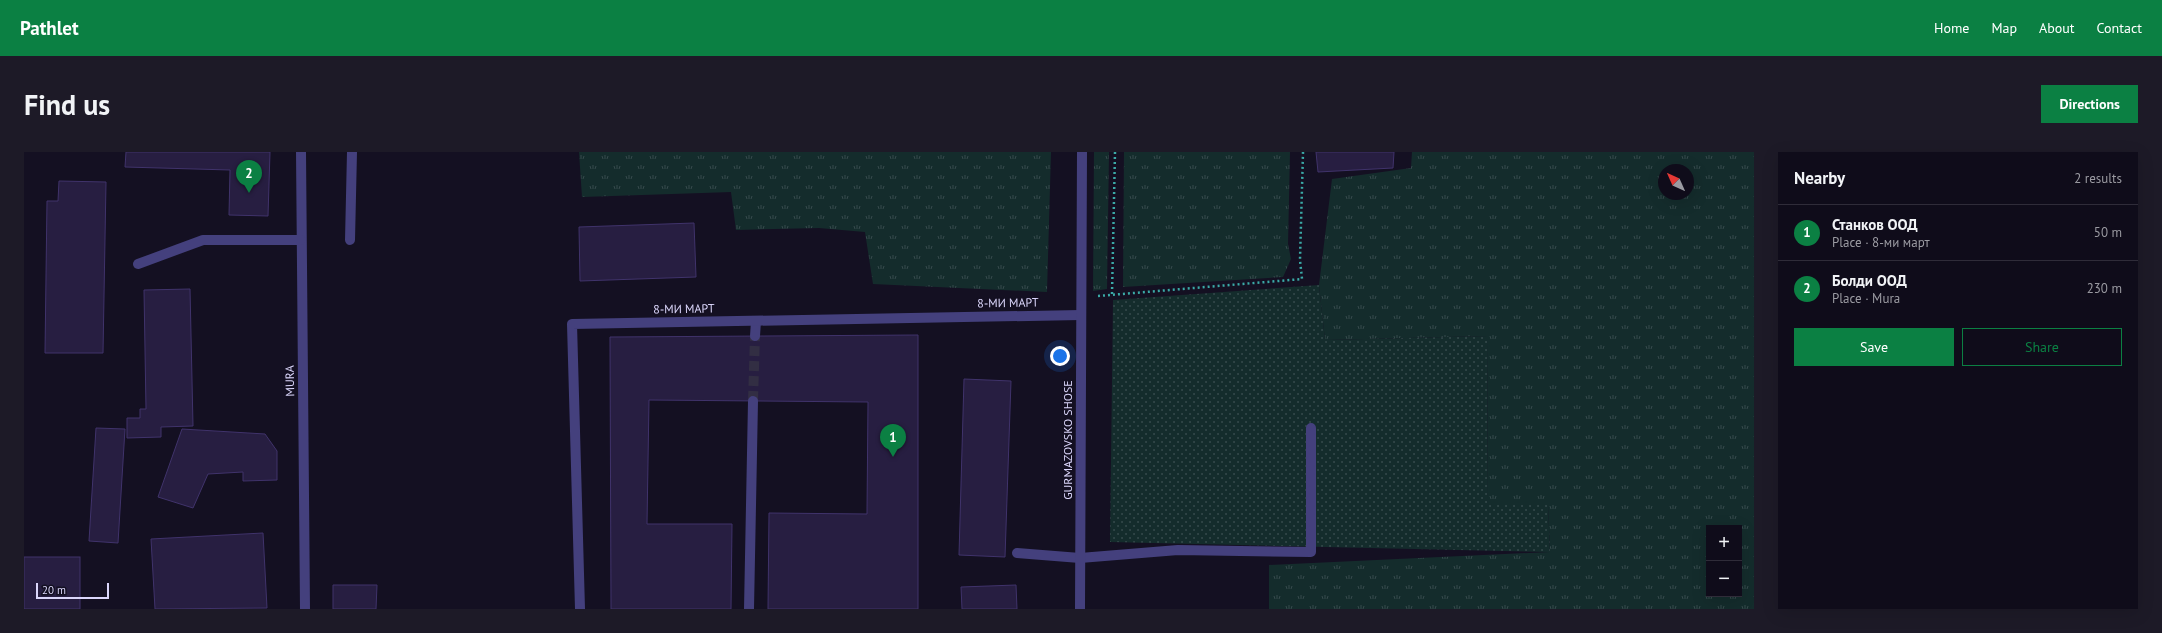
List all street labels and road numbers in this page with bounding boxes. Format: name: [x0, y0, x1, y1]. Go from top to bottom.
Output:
street label: 8-МИ МАРТ: [977, 294, 1039, 311]
street label: 8-МИ МАРТ: [653, 300, 715, 317]
street label: MURA: [282, 365, 297, 397]
street label: GURMAZOVSKO SHOSE: [1060, 380, 1075, 500]

